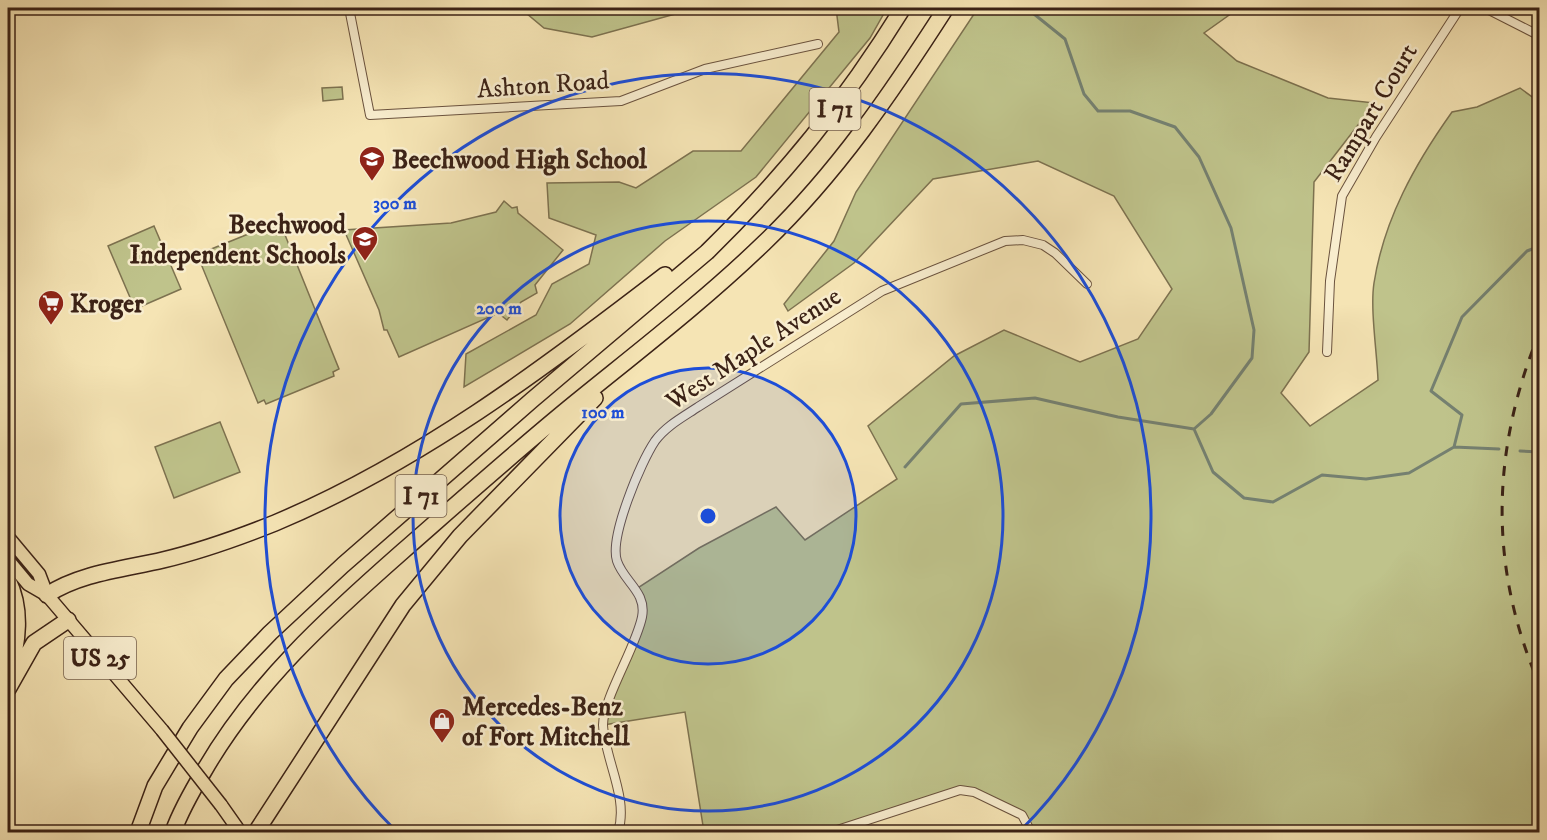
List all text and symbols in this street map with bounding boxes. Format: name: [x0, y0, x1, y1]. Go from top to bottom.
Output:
street label: Rampart Court: [1317, 37, 1426, 188]
street label: Ashton Road: [476, 64, 610, 107]
road number: I 71: [810, 88, 860, 130]
school or university icon: Beechwood High School: [357, 144, 387, 182]
place label: Beechwood High School: [392, 144, 648, 177]
text: 300 m: [373, 193, 417, 215]
place label: Beechwood Independent Schools: [130, 209, 347, 272]
school or university icon: Beechwood Independent Schools: [350, 224, 380, 262]
street label: West Maple Avenue: [659, 280, 848, 419]
supermarket icon: Kroger: [36, 288, 66, 326]
place label: Kroger: [70, 288, 144, 321]
text: 200 m: [476, 298, 522, 320]
text: 100 m: [581, 402, 625, 424]
road number: I 71: [396, 475, 446, 517]
centre of rings: [698, 506, 718, 526]
road number: US 25: [64, 637, 136, 679]
place label: Mercedes-Benz of Fort Mitchell: [462, 691, 631, 754]
shop icon: Mercedes-Benz of Fort Mitchell: [427, 706, 457, 744]

